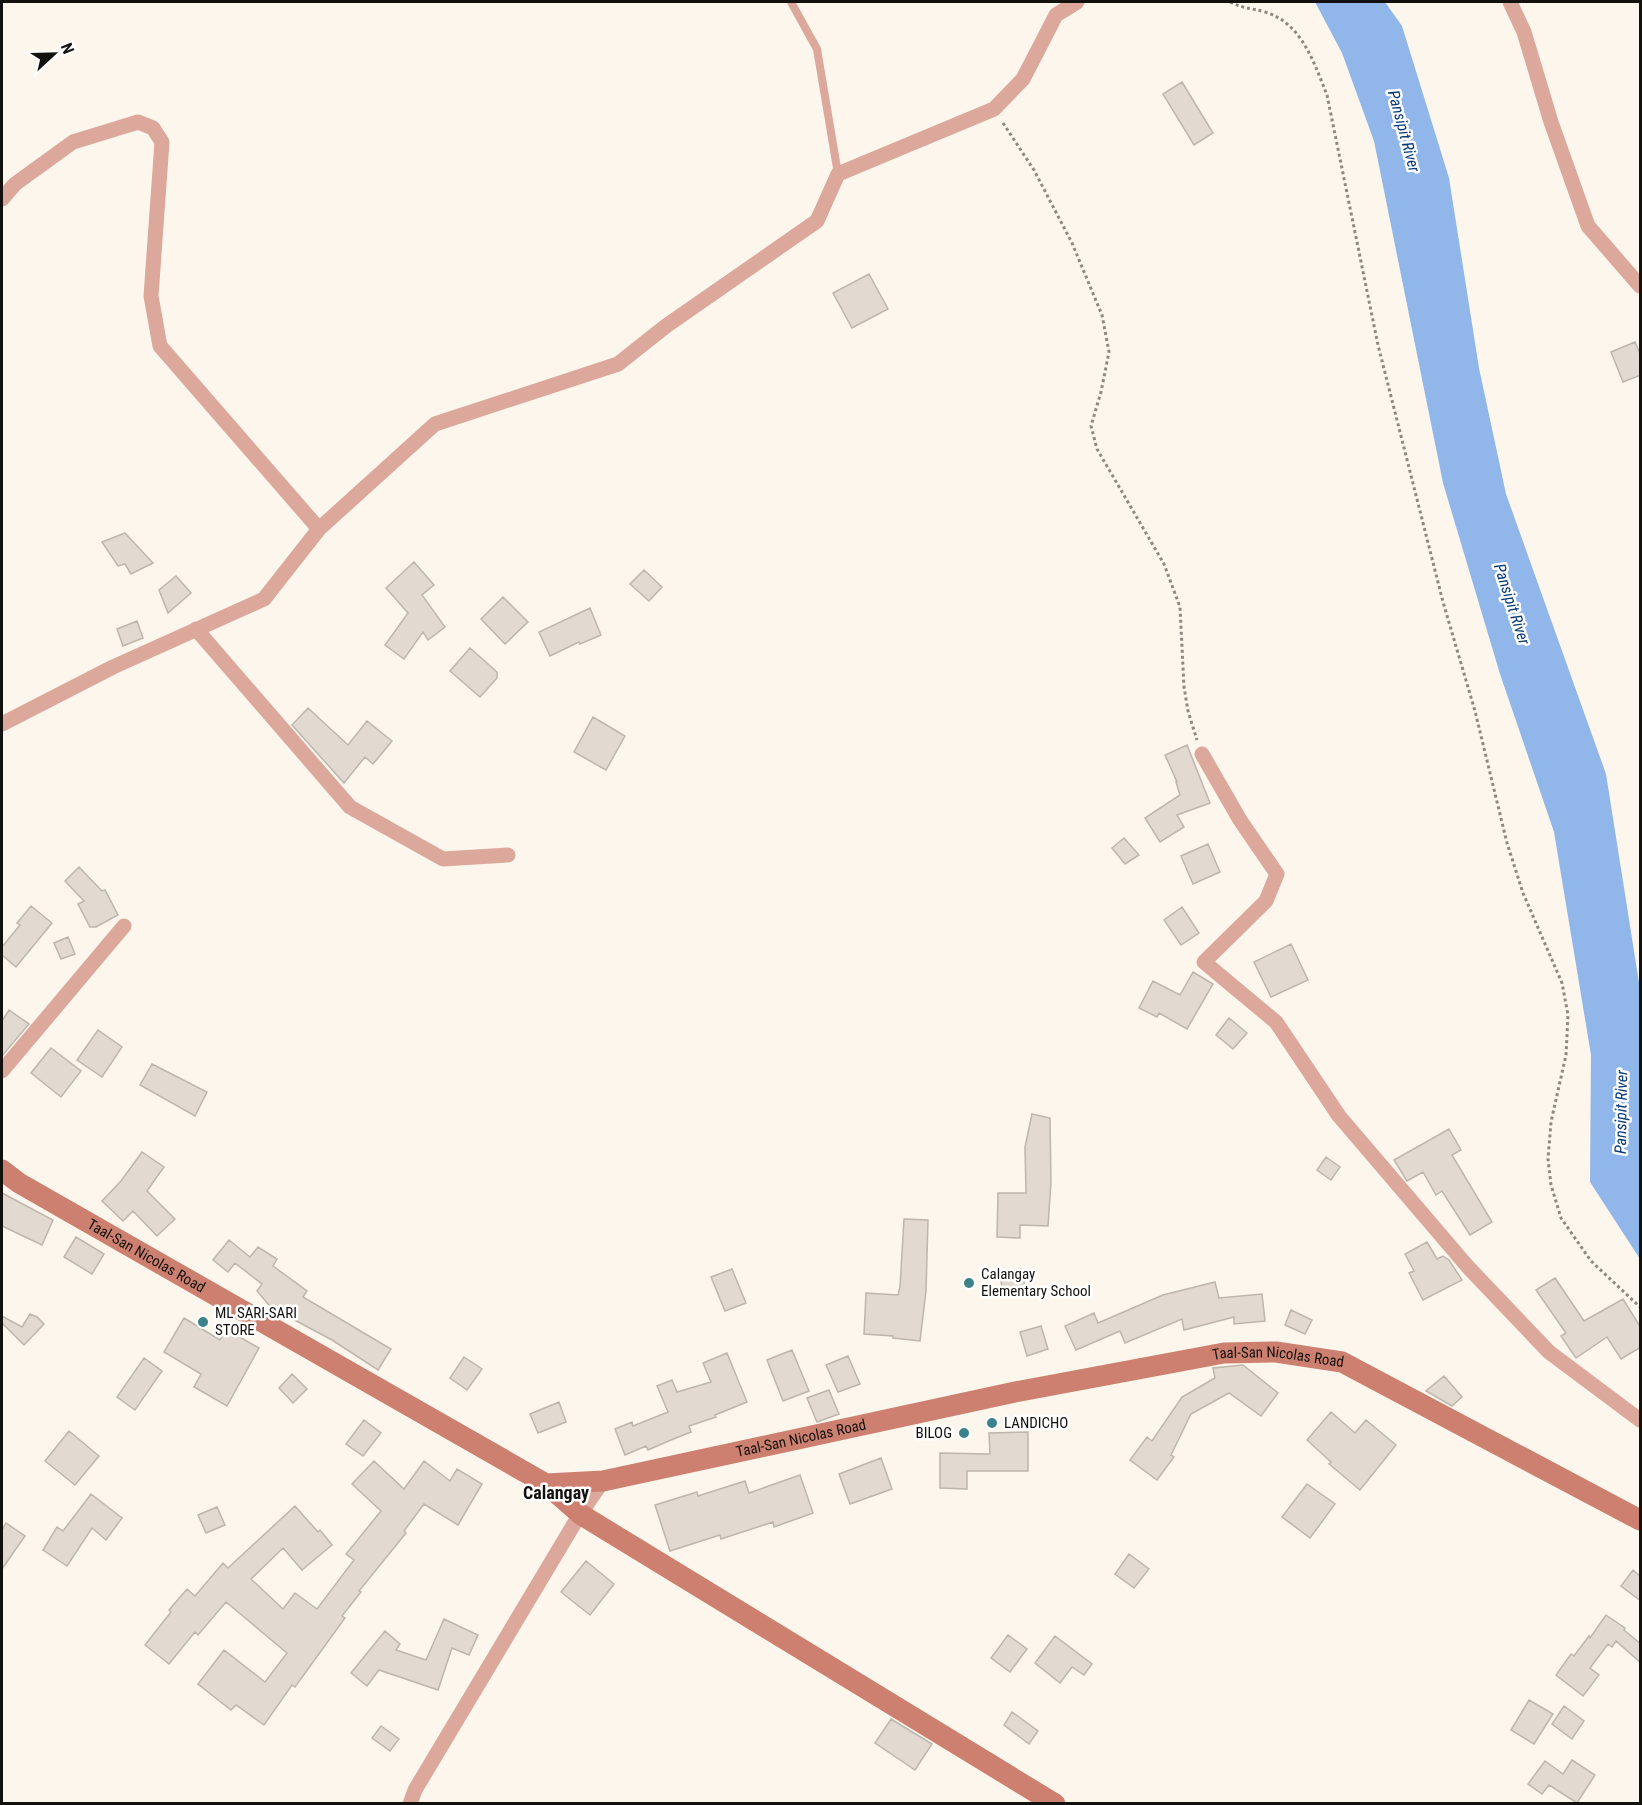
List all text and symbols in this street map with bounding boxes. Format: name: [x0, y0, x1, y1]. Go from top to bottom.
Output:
north arrow: [24, 24, 84, 84]
text: N: [57, 40, 78, 57]
water label: Pansipit River: [1384, 88, 1424, 175]
water label: Pansipit River: [1490, 561, 1534, 648]
water label: Pansipit River: [1611, 1069, 1631, 1154]
street label: Taal-San Nicolas Road: [84, 1215, 208, 1296]
place label: Calangay Elementary School: [981, 1265, 1091, 1300]
marker: Calangay Elementary School: [962, 1276, 976, 1290]
place label: ML SARI-SARI STORE: [215, 1304, 297, 1339]
marker: ML SARI-SARI STORE: [196, 1315, 210, 1329]
street label: Taal-San Nicolas Road: [1211, 1343, 1345, 1371]
place label: LANDICHO: [1004, 1414, 1068, 1432]
street label: Taal-San Nicolas Road: [734, 1415, 868, 1461]
marker: LANDICHO: [985, 1416, 999, 1430]
place label: BILOG: [916, 1424, 952, 1442]
marker: BILOG: [957, 1426, 971, 1440]
district label: Calangay: [523, 1482, 589, 1503]

